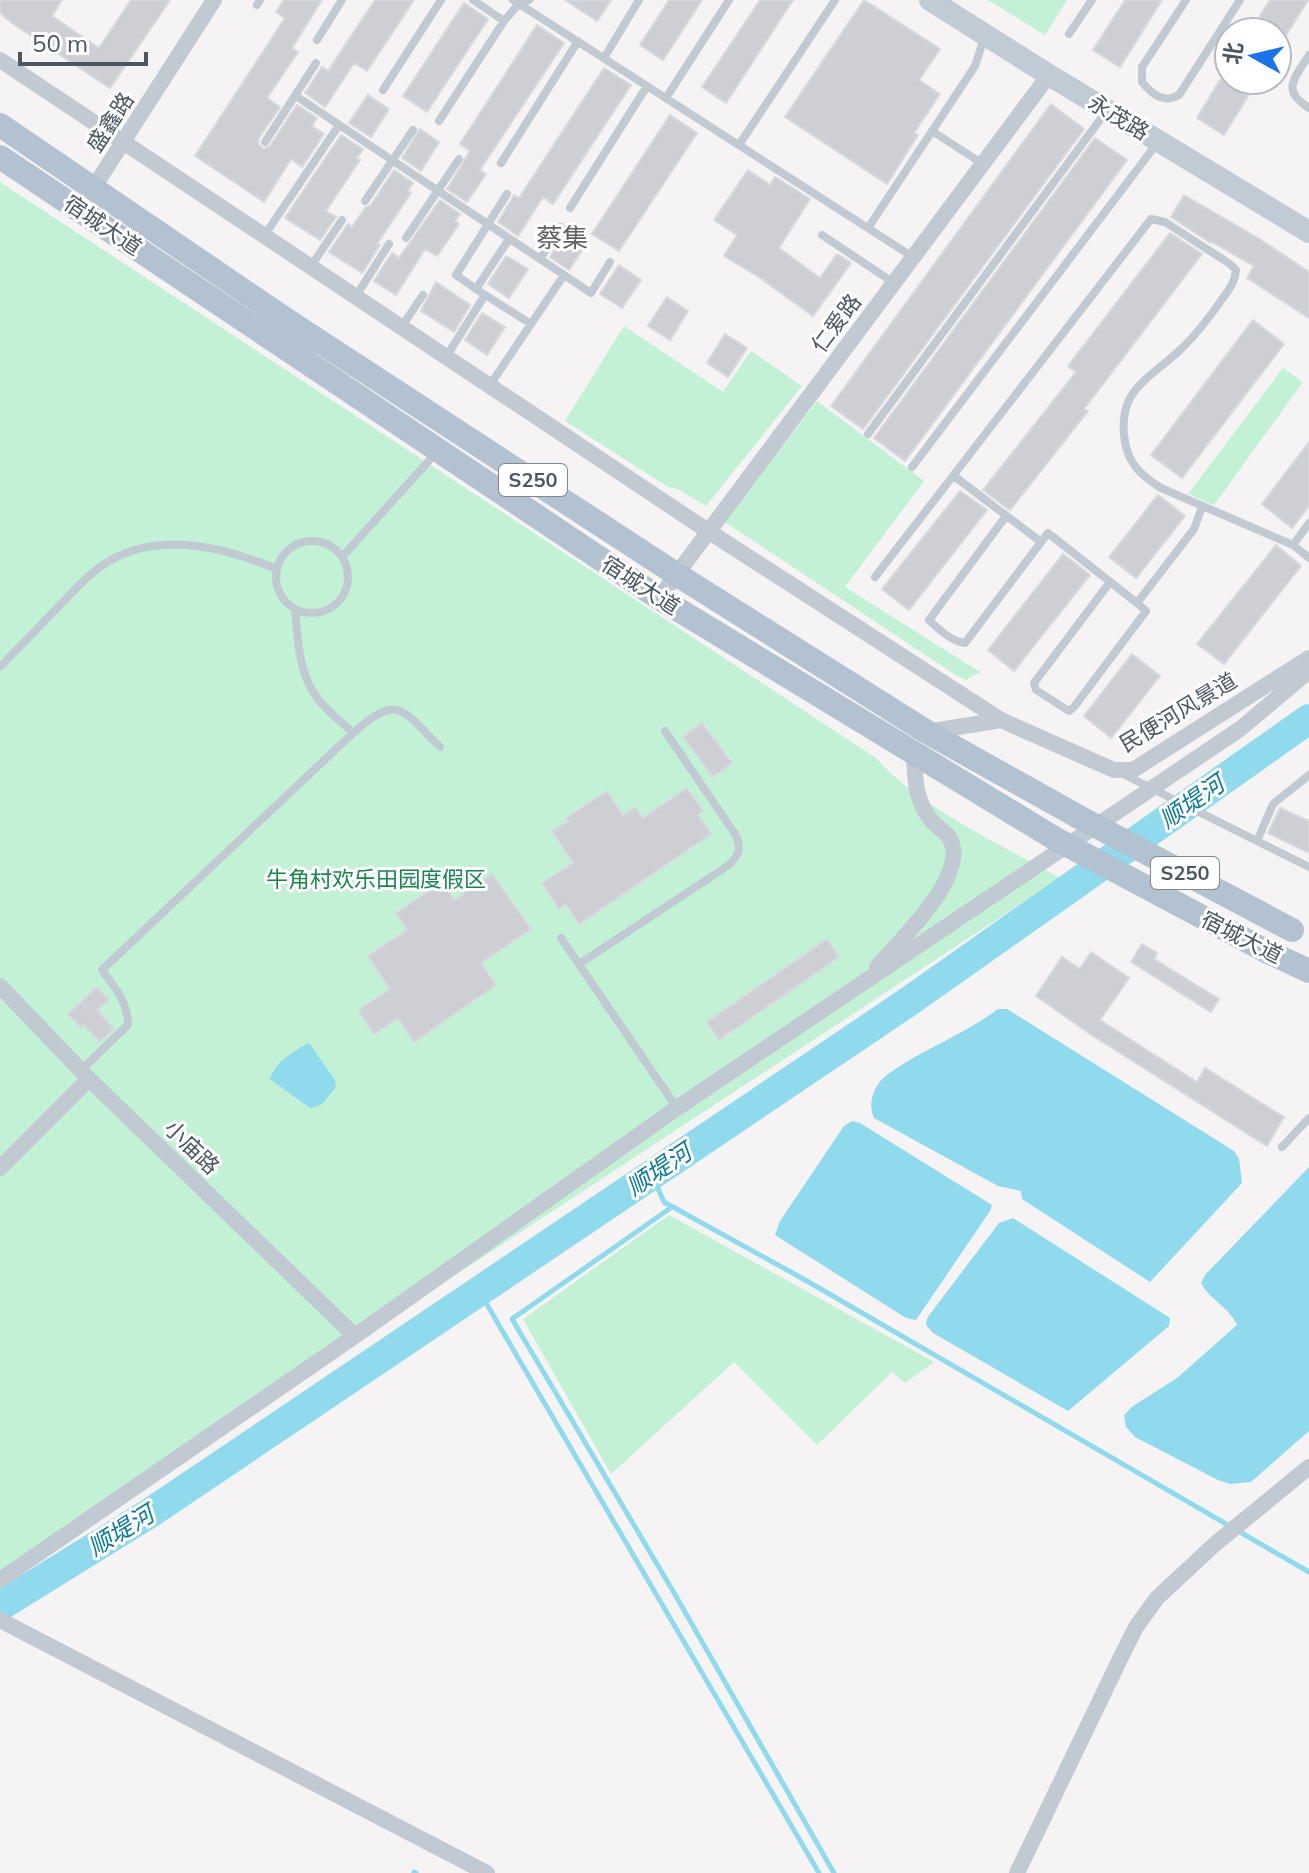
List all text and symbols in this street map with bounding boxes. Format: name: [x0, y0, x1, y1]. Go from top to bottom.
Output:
scale bar: [20, 16, 146, 66]
north arrow: [1213, 16, 1293, 96]
text: 50 m: [32, 28, 88, 58]
text: 北: [1218, 40, 1249, 66]
street label: 盛鑫路: [80, 87, 140, 157]
street label: 永茂路: [1083, 88, 1155, 146]
street label: 宿城大道: [59, 189, 147, 261]
district label: 蔡集: [536, 221, 588, 254]
street label: 仁爱路: [805, 288, 867, 358]
road number: S250: [499, 464, 567, 496]
street label: 宿城大道: [596, 549, 686, 621]
street label: 民便河风景道: [1114, 666, 1242, 758]
water label: 顺堤河: [1153, 766, 1233, 834]
road number: S250: [1151, 857, 1219, 889]
park label: 牛角村欢乐田园度假区: [266, 865, 486, 893]
street label: 宿城大道: [1196, 905, 1288, 969]
street label: 小庙路: [159, 1114, 225, 1180]
water label: 顺堤河: [620, 1134, 700, 1202]
water label: 顺堤河: [82, 1496, 162, 1562]

